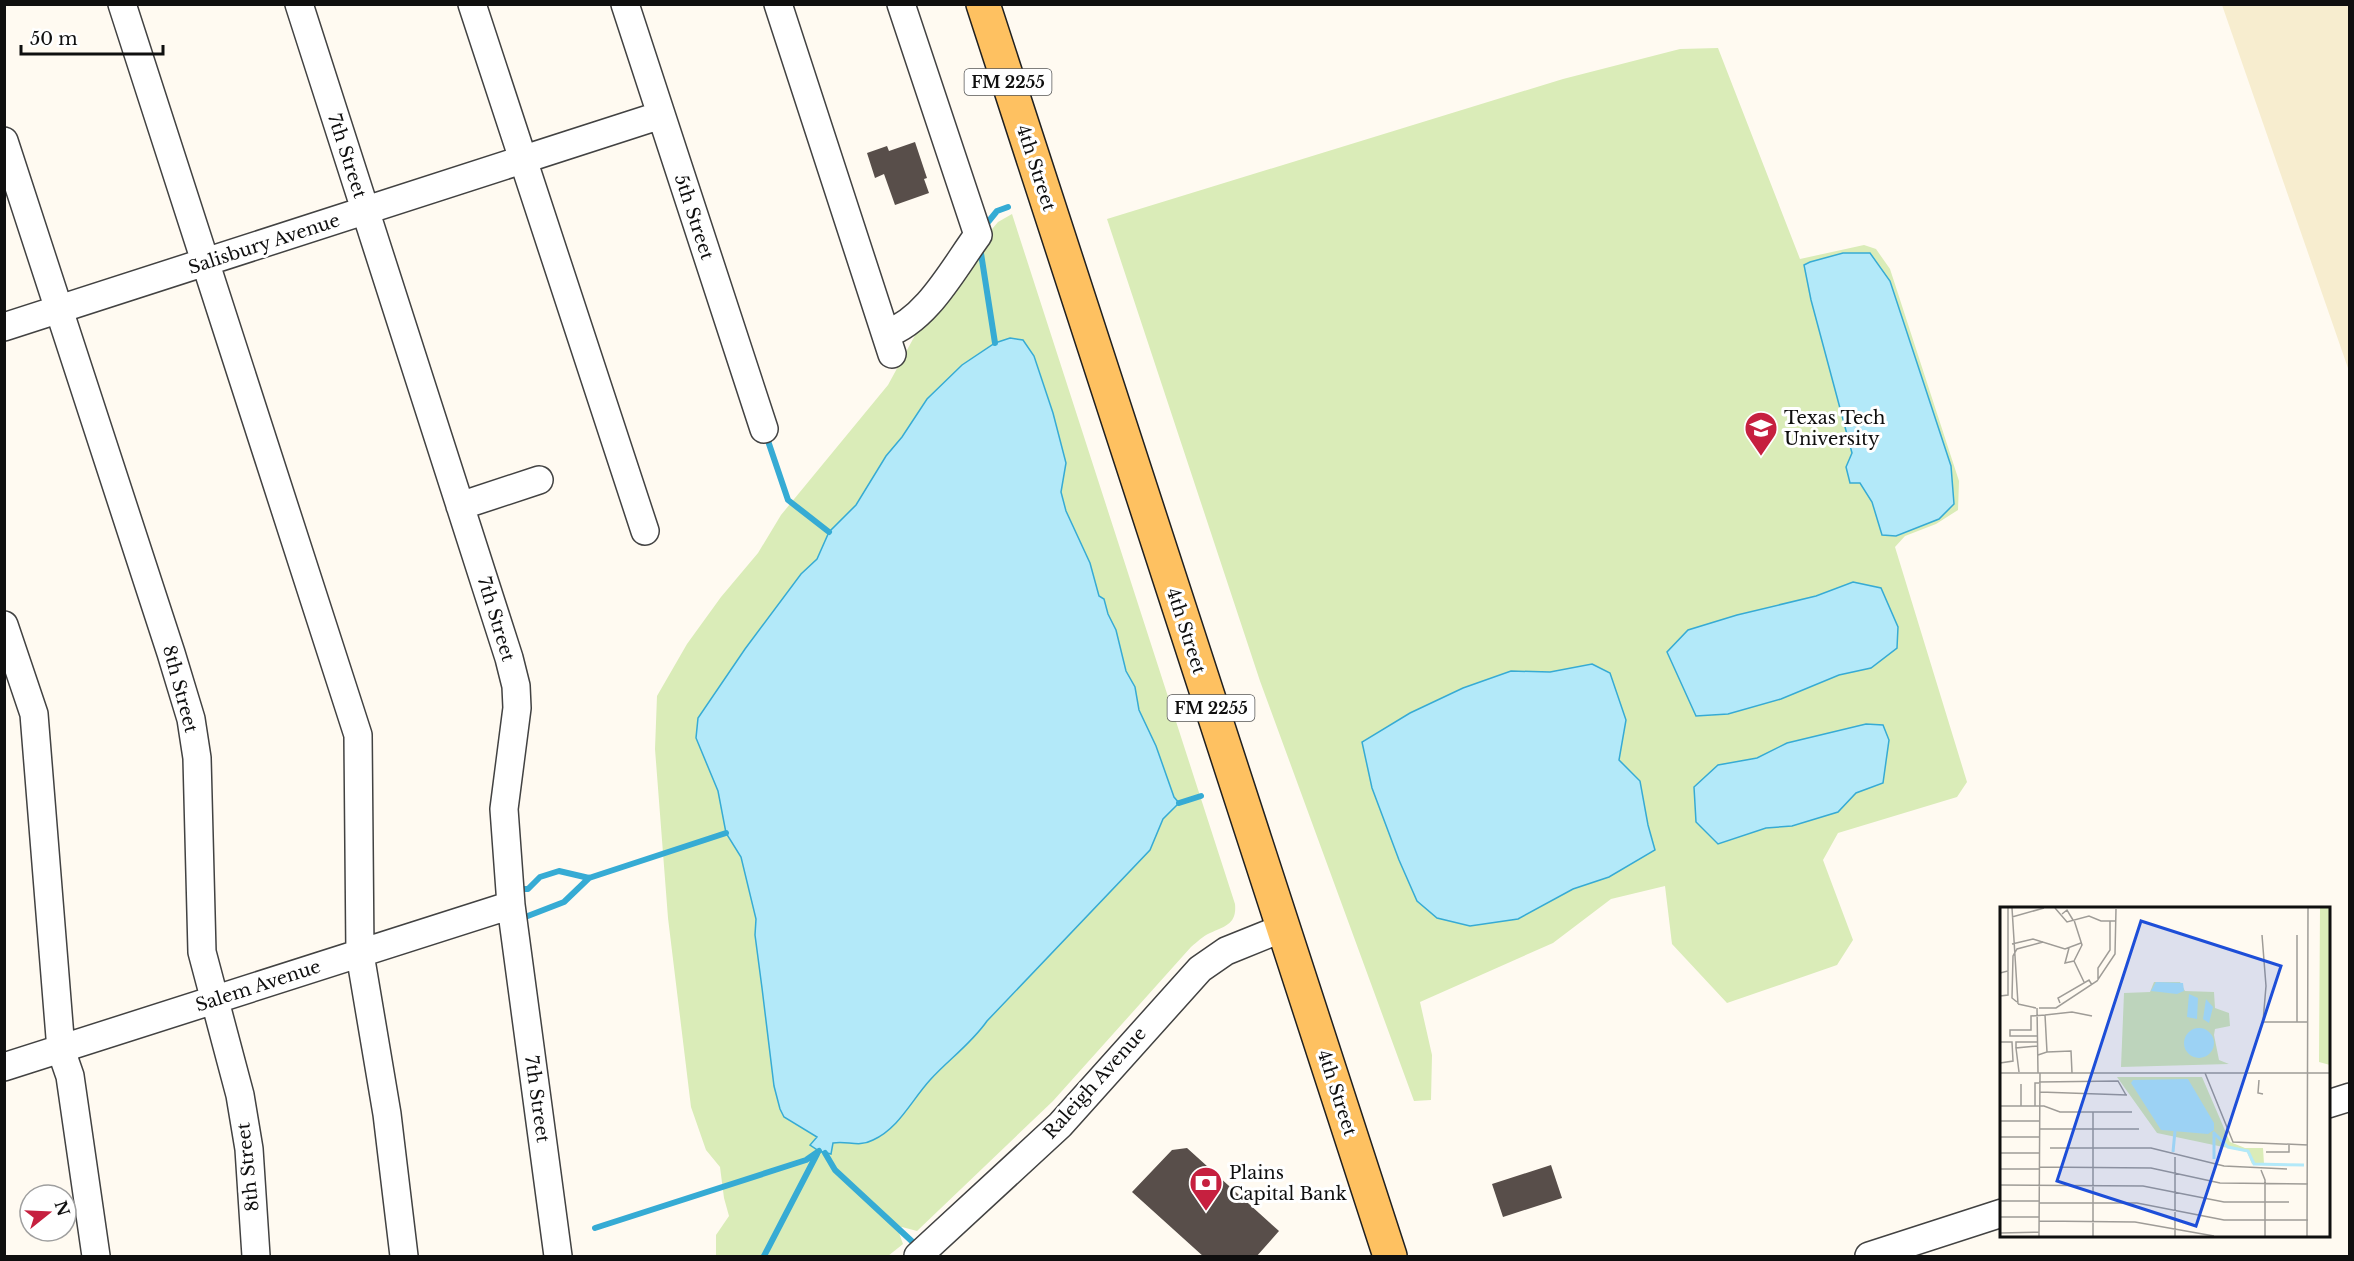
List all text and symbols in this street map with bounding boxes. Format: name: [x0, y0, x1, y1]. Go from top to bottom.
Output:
scale bar: [21, 18, 164, 56]
text: 50 m: [30, 28, 78, 50]
road number: FM 2255: [964, 69, 1052, 95]
street label: 7th Street: [323, 111, 371, 201]
street label: 4th Street: [1012, 122, 1060, 214]
street label: 5th Street: [670, 171, 718, 263]
street label: Salisbury Avenue: [185, 209, 343, 279]
place label: Texas Tech University: [1784, 407, 1885, 450]
school or university icon: Texas Tech University: [1743, 410, 1779, 457]
street label: 7th Street: [473, 574, 519, 664]
street label: 4th Street: [1162, 585, 1210, 677]
street label: 8th Street: [158, 643, 202, 735]
road number: FM 2255: [1168, 695, 1254, 721]
inset map: [2000, 907, 2330, 1237]
street label: Salem Avenue: [193, 955, 323, 1017]
street label: Raleigh Avenue: [1039, 1023, 1151, 1143]
street label: 4th Street: [1313, 1047, 1361, 1139]
street label: 7th Street: [520, 1054, 554, 1144]
street label: 8th Street: [232, 1121, 264, 1213]
place label: Plains Capital Bank: [1229, 1162, 1347, 1205]
bank icon: Plains Capital Bank: [1188, 1165, 1224, 1212]
north arrow: [18, 1183, 78, 1243]
text: N: [50, 1198, 74, 1219]

